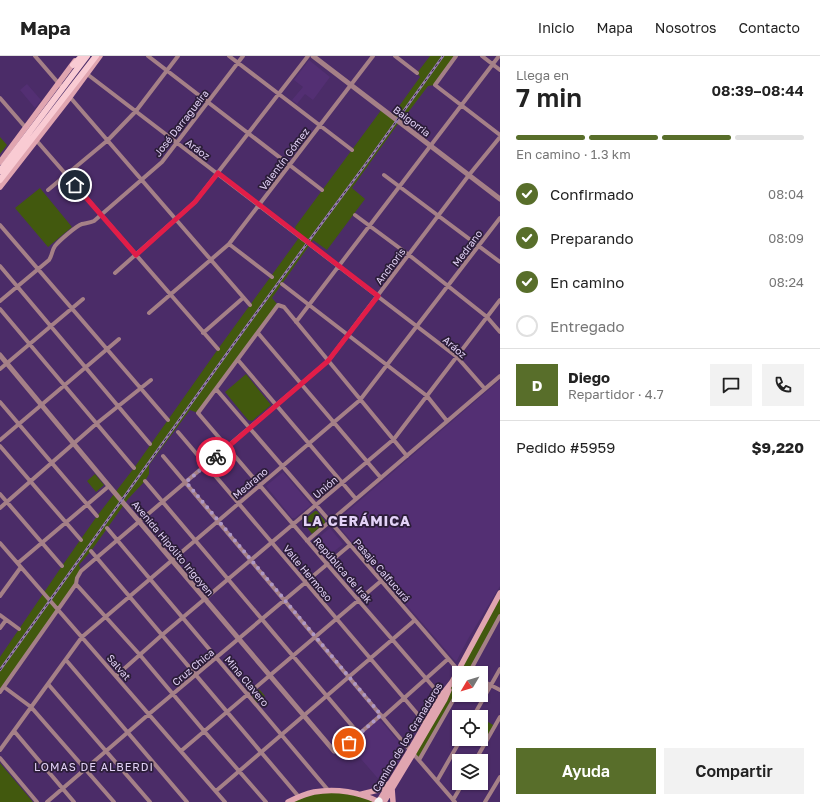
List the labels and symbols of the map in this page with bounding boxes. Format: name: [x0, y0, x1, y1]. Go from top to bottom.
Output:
street label: José Darragueira: [151, 87, 211, 159]
street label: Baigorria: [391, 103, 433, 139]
street label: Valentín Gómez: [257, 126, 311, 192]
street label: Aráoz: [184, 136, 212, 162]
pin: [58, 168, 92, 202]
street label: Medrano: [450, 228, 484, 268]
street label: Anchoris: [372, 245, 408, 287]
street label: Aráoz: [441, 334, 469, 360]
courier: [196, 437, 236, 477]
street label: Medrano: [230, 465, 270, 501]
street label: Unión: [310, 473, 340, 501]
street label: Avenida Hipólito Irigoyen: [130, 498, 216, 598]
district label: LA CERÁMICA: [303, 512, 411, 529]
street label: República de Irak: [311, 535, 375, 606]
street label: Pasaje Calfucurá: [351, 536, 413, 604]
street label: Valle Hermoso: [281, 542, 335, 604]
street label: Cruz Chica: [170, 646, 216, 688]
street label: Salvat: [105, 652, 133, 682]
street label: Mina Clavero: [222, 653, 272, 709]
north arrow: [452, 666, 488, 702]
street label: Camino de los Granaderos: [370, 680, 444, 794]
pin: [332, 726, 366, 760]
district label: LOMAS DE ALBERDI: [34, 760, 154, 773]

